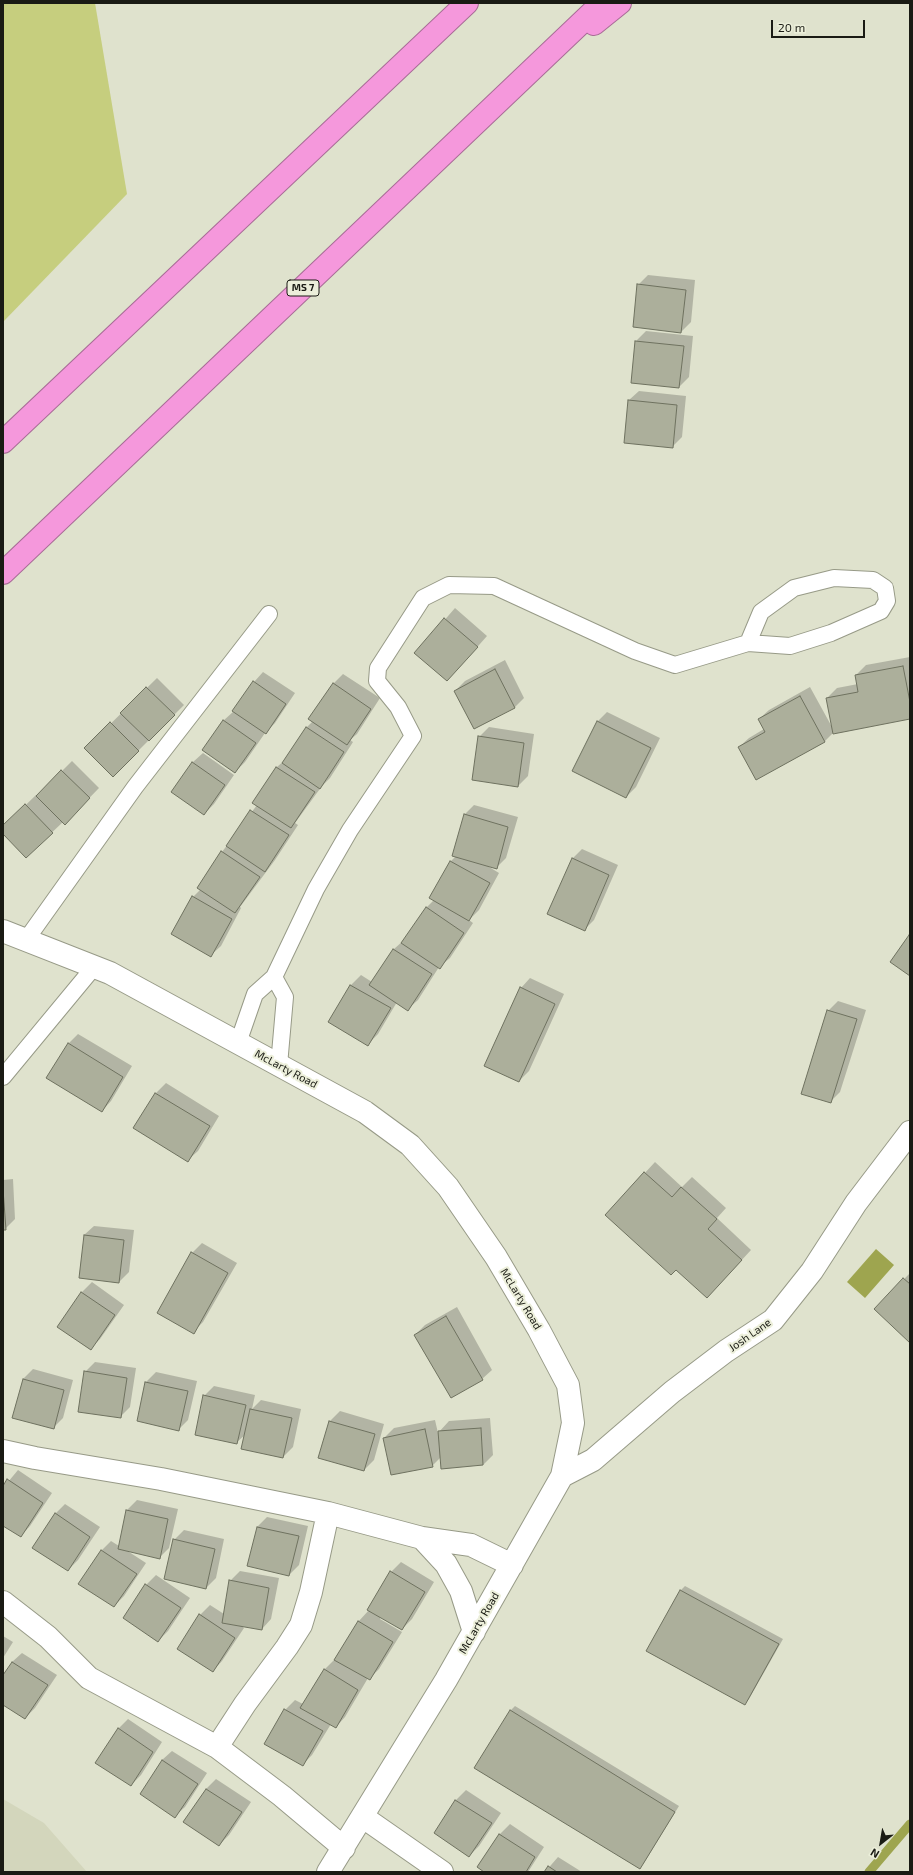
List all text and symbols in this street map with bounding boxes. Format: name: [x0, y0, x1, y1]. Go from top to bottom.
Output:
scale bar: [773, 12, 867, 38]
text: 20 m: [778, 20, 805, 34]
road number: MS 7: [287, 280, 319, 296]
street label: McLarty Road: [252, 1047, 320, 1091]
street label: McLarty Road: [498, 1266, 544, 1332]
street label: Josh Lane: [726, 1316, 774, 1354]
street label: McLarty Road: [456, 1590, 502, 1656]
north arrow: [861, 1823, 901, 1863]
text: N: [868, 1846, 881, 1861]

